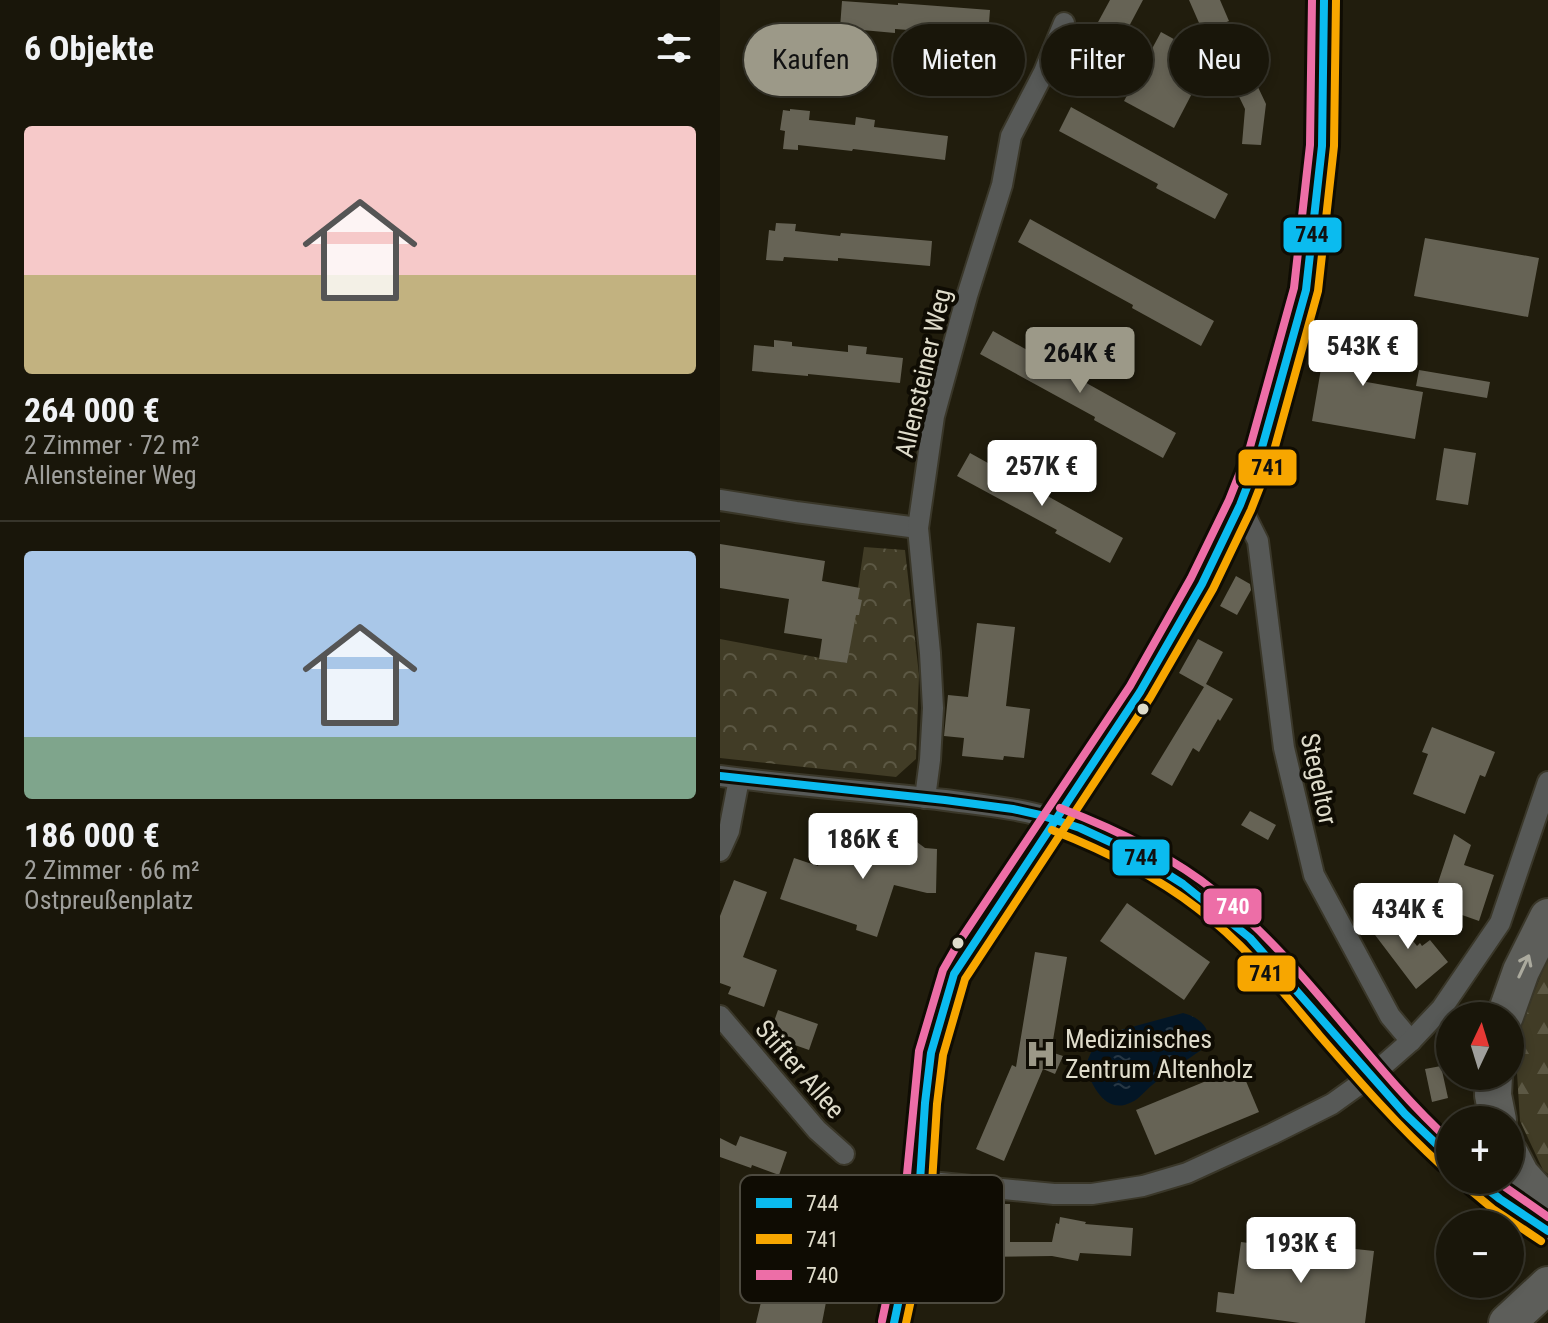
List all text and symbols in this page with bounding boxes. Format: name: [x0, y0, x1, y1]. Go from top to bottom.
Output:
chip: Kaufen: [744, 24, 877, 96]
chip: Mieten: [893, 24, 1025, 96]
chip: Filter: [1041, 24, 1153, 96]
chip: Neu: [1169, 24, 1269, 96]
icon: filters: [652, 26, 696, 70]
text: 6 Objekte: [24, 28, 154, 68]
icon: home: [288, 178, 432, 322]
line badge: 744: [1282, 216, 1343, 254]
text: 744: [1295, 222, 1329, 247]
street label: Allensteiner Weg: [889, 286, 957, 460]
pin: 543K €: [1298, 320, 1428, 388]
pin: 264K €: [1015, 327, 1145, 395]
text: 543K €: [1327, 331, 1399, 361]
text: 264K €: [1044, 338, 1116, 368]
text: 264 000 €: [24, 390, 160, 430]
text: 2 Zimmer · 72 m²: [24, 430, 200, 460]
pin: 257K €: [977, 440, 1107, 508]
line badge: 741: [1237, 448, 1298, 487]
text: 257K €: [1006, 451, 1078, 481]
text: 741: [1251, 455, 1285, 480]
text: Allensteiner Weg: [24, 460, 197, 490]
icon: home: [288, 603, 432, 747]
unlabelled marker: [1135, 701, 1151, 717]
street label: Stegeltor: [1295, 731, 1343, 828]
pin: 186K €: [798, 813, 928, 881]
text: 186 000 €: [24, 815, 160, 855]
text: 186K €: [827, 824, 899, 854]
line badge: 744: [1111, 838, 1171, 877]
text: 744: [1124, 845, 1158, 870]
text: 2 Zimmer · 66 m²: [24, 855, 200, 885]
pin: 434K €: [1343, 883, 1473, 951]
text: Ostpreußenplatz: [24, 885, 193, 915]
line badge: 740: [1202, 887, 1263, 926]
text: 740: [1216, 894, 1250, 919]
text: 434K €: [1372, 894, 1444, 924]
unlabelled marker: [950, 935, 966, 951]
line badge: 741: [1236, 954, 1297, 993]
one-way arrow: [1517, 954, 1532, 978]
text: 741: [1249, 961, 1283, 986]
north arrow: [1436, 1002, 1524, 1090]
map controls: [1436, 1002, 1524, 1298]
street label: Stifter Allee: [749, 1014, 851, 1124]
place label: Medizinisches Zentrum Altenholz: [1065, 1024, 1253, 1084]
hospital icon: Medizinisches Zentrum Altenholz: [1024, 1037, 1058, 1071]
button: +: [1436, 1106, 1524, 1194]
legend: [740, 1175, 1004, 1303]
text: 744: [806, 1191, 839, 1216]
button: −: [1436, 1210, 1524, 1298]
pin: 193K €: [1236, 1217, 1366, 1285]
text: 741: [806, 1227, 839, 1252]
text: 193K €: [1265, 1228, 1337, 1258]
text: 740: [806, 1263, 839, 1288]

